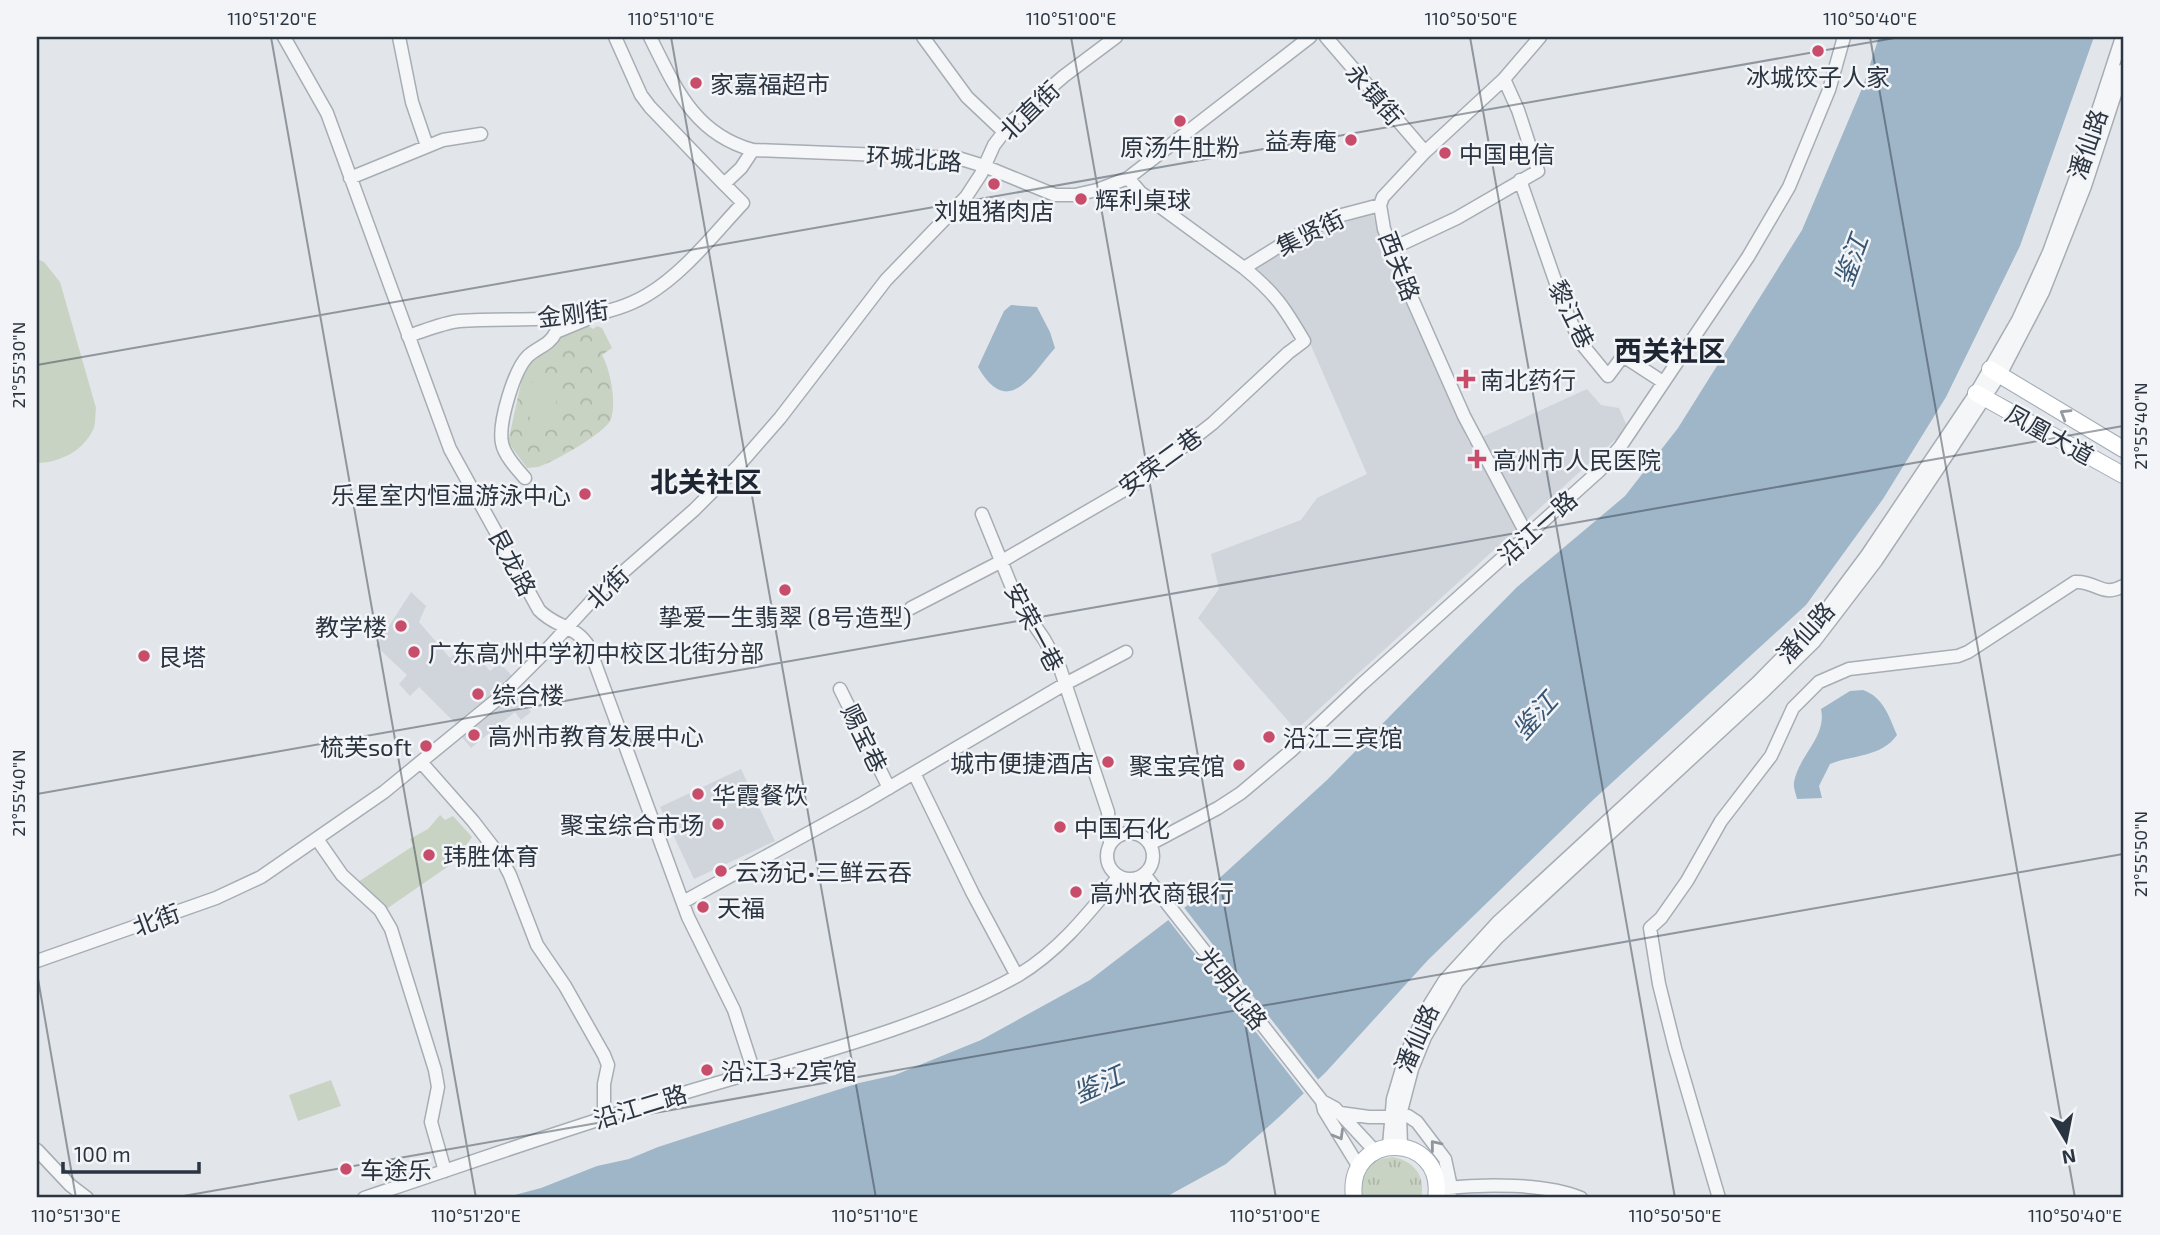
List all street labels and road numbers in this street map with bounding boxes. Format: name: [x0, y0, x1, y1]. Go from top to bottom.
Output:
street label: 永镇街: [1340, 57, 1410, 131]
street label: 北直街: [993, 75, 1065, 145]
street label: 潘仙路: [2062, 105, 2112, 183]
street label: 环城北路: [865, 140, 963, 176]
street label: 集贤街: [1271, 203, 1349, 261]
street label: 西关路: [1374, 227, 1426, 305]
street label: 黎江巷: [1543, 275, 1601, 353]
street label: 金刚街: [536, 294, 610, 332]
street label: 凤凰大道: [2001, 398, 2099, 470]
street label: 安荣二巷: [1113, 421, 1207, 501]
street label: 沿江一路: [1492, 484, 1582, 570]
street label: 艮龙路: [483, 523, 543, 601]
street label: 北街: [580, 560, 634, 614]
street label: 安荣一巷: [1000, 578, 1070, 676]
street label: 潘仙路: [1770, 596, 1840, 668]
street label: 赐宝巷: [836, 699, 894, 777]
street label: 北街: [128, 897, 184, 941]
street label: 光明北路: [1192, 941, 1274, 1035]
street label: 潘仙路: [1388, 999, 1444, 1077]
street label: 沿江二路: [590, 1078, 690, 1134]

